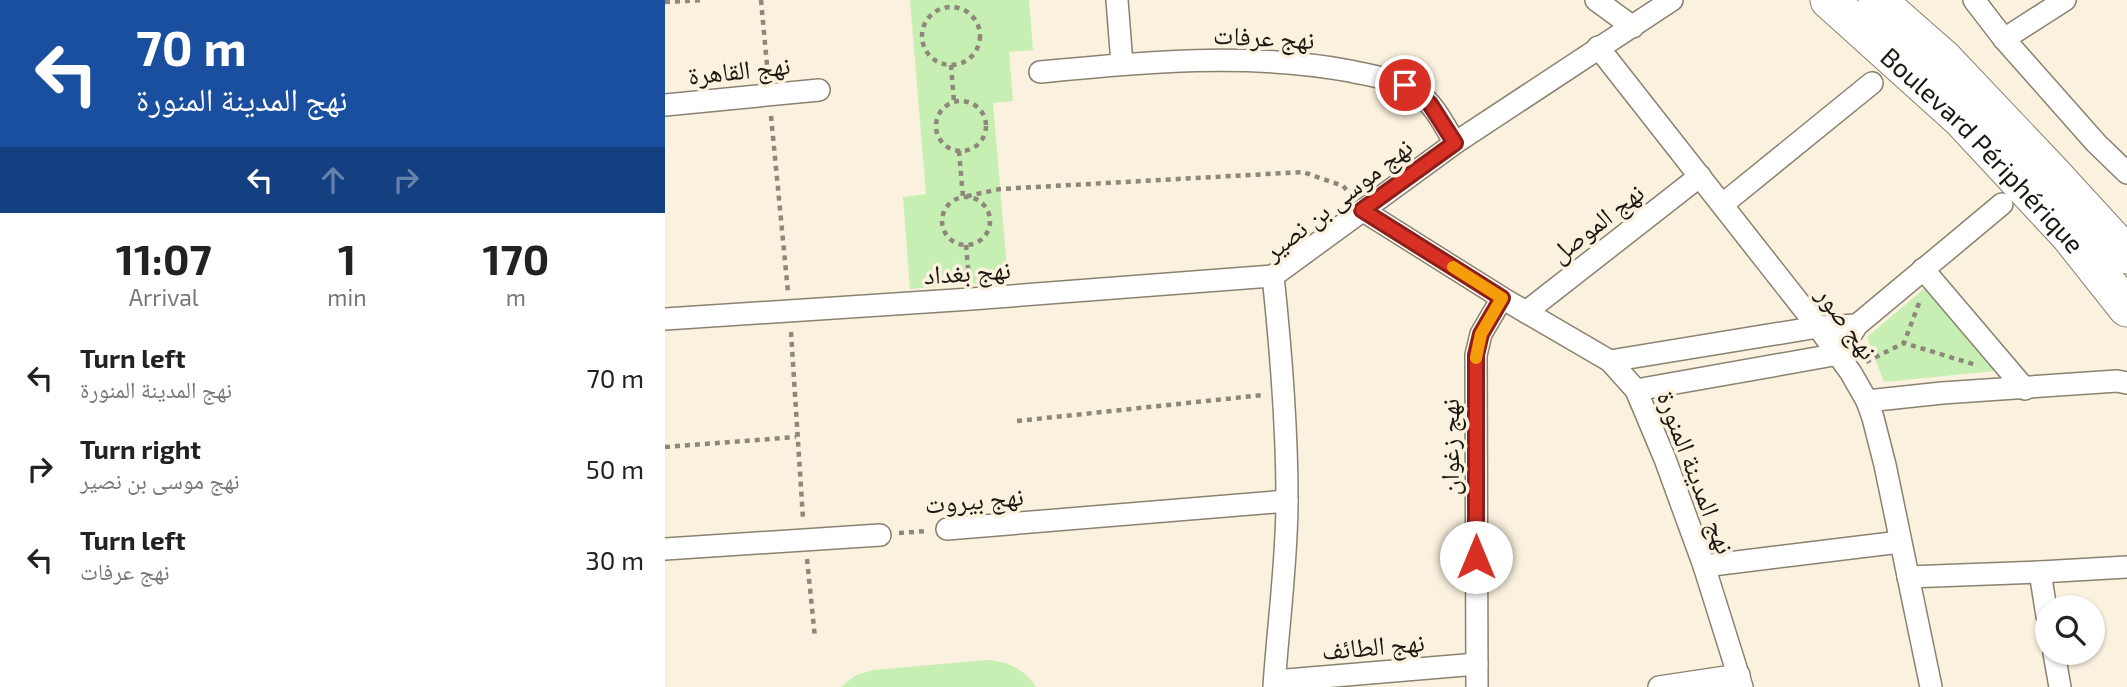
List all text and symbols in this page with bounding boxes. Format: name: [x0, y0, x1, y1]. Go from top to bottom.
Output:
text: 70 m: [136, 17, 247, 76]
street label: نهج عرفات: [1212, 18, 1315, 57]
icon: left: [21, 28, 112, 119]
street label: Boulevard Périphérique: [1875, 40, 2092, 258]
street label: نهج القاهرة: [686, 48, 792, 93]
pin: [1375, 55, 1435, 115]
icon: arrive: [1386, 66, 1424, 104]
text: نهج المدينة المنورة: [136, 79, 348, 117]
street label: نهج موسى بن نصير: [1256, 130, 1419, 269]
icon: left: [241, 161, 279, 199]
icon: ahead: [314, 161, 352, 199]
icon: right: [387, 161, 425, 199]
street label: نهج الموصل: [1543, 176, 1651, 271]
text: 11:07: [116, 233, 212, 283]
text: 1: [338, 233, 356, 283]
text: 170: [482, 233, 549, 283]
street label: نهج بغداد: [922, 252, 1012, 293]
street label: نهج صور: [1808, 279, 1885, 366]
text: Arrival: [129, 283, 199, 311]
text: min: [327, 283, 367, 311]
text: m: [506, 283, 526, 311]
text: Turn left: [80, 342, 186, 373]
icon: left: [21, 359, 59, 397]
text: 70 m: [586, 362, 644, 393]
text: نهج المدينة المنورة: [80, 375, 232, 403]
street label: نهج المدينة المنورة: [1649, 386, 1742, 559]
street label: نهج زغوان: [1433, 399, 1467, 495]
text: Turn right: [80, 433, 201, 464]
icon: right: [21, 450, 59, 488]
text: 50 m: [586, 453, 644, 484]
text: نهج موسى بن نصير: [80, 466, 240, 494]
street label: نهج بيروت: [923, 479, 1025, 522]
position arrow: [1439, 520, 1513, 594]
text: Turn left: [80, 524, 186, 555]
icon: left: [21, 541, 59, 579]
text: 30 m: [585, 544, 644, 575]
text: نهج عرفات: [80, 557, 170, 585]
map controls: [2035, 595, 2105, 665]
button: search: [2035, 595, 2105, 665]
street label: نهج الطائف: [1320, 625, 1426, 668]

